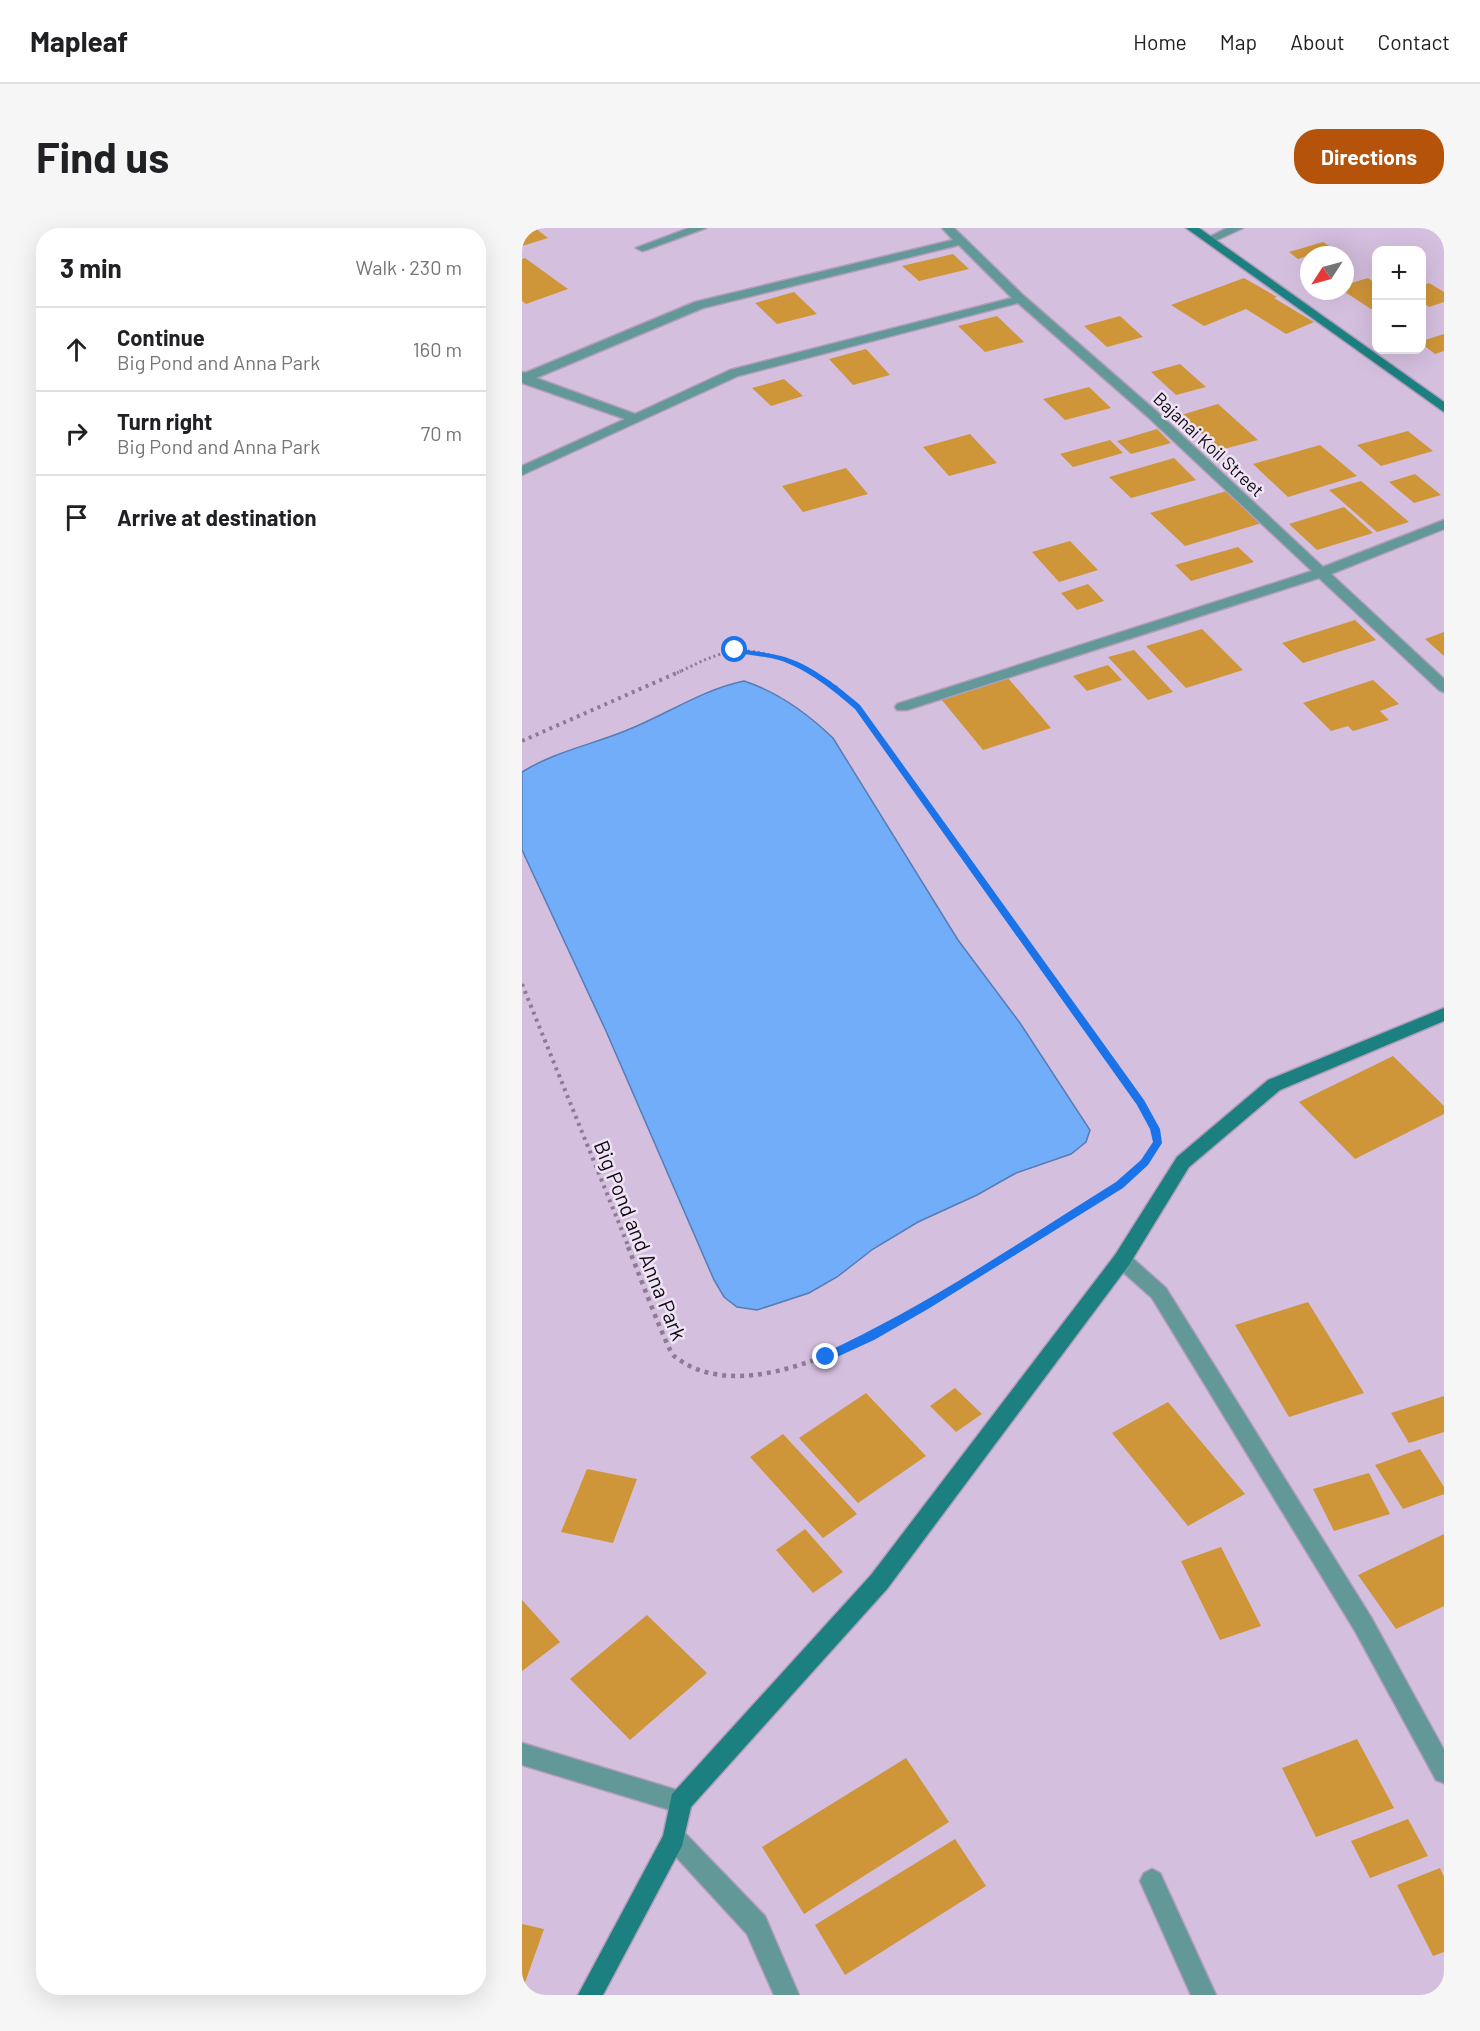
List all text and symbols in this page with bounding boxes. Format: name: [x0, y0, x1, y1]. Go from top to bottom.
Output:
text: Mapleaf: [30, 24, 128, 58]
text: Home: [1133, 29, 1187, 54]
text: Map: [1220, 29, 1257, 54]
text: About: [1290, 29, 1345, 54]
text: Contact: [1378, 29, 1450, 54]
button: Directions: [1294, 129, 1444, 184]
text: Find us: [36, 131, 169, 181]
north arrow: [1300, 246, 1354, 300]
map controls: [1372, 246, 1426, 354]
button: +: [1372, 246, 1426, 300]
text: 3 min: [60, 252, 122, 283]
text: Walk · 230 m: [356, 255, 462, 279]
button: −: [1372, 300, 1426, 354]
text: Continue: [117, 324, 205, 350]
icon: ahead: [60, 333, 93, 366]
text: 160 m: [413, 337, 462, 361]
text: Big Pond and Anna Park: [117, 350, 320, 374]
street label: Bajanai Koil Street: [1149, 387, 1269, 501]
text: Turn right: [117, 408, 212, 434]
icon: right: [60, 417, 93, 450]
text: 70 m: [421, 421, 462, 445]
text: Big Pond and Anna Park: [117, 434, 320, 458]
icon: arrive: [60, 501, 93, 534]
text: Arrive at destination: [117, 504, 316, 530]
route start: [721, 636, 747, 662]
street label: Big Pond and Anna Park: [589, 1136, 693, 1344]
route end: [812, 1343, 838, 1369]

